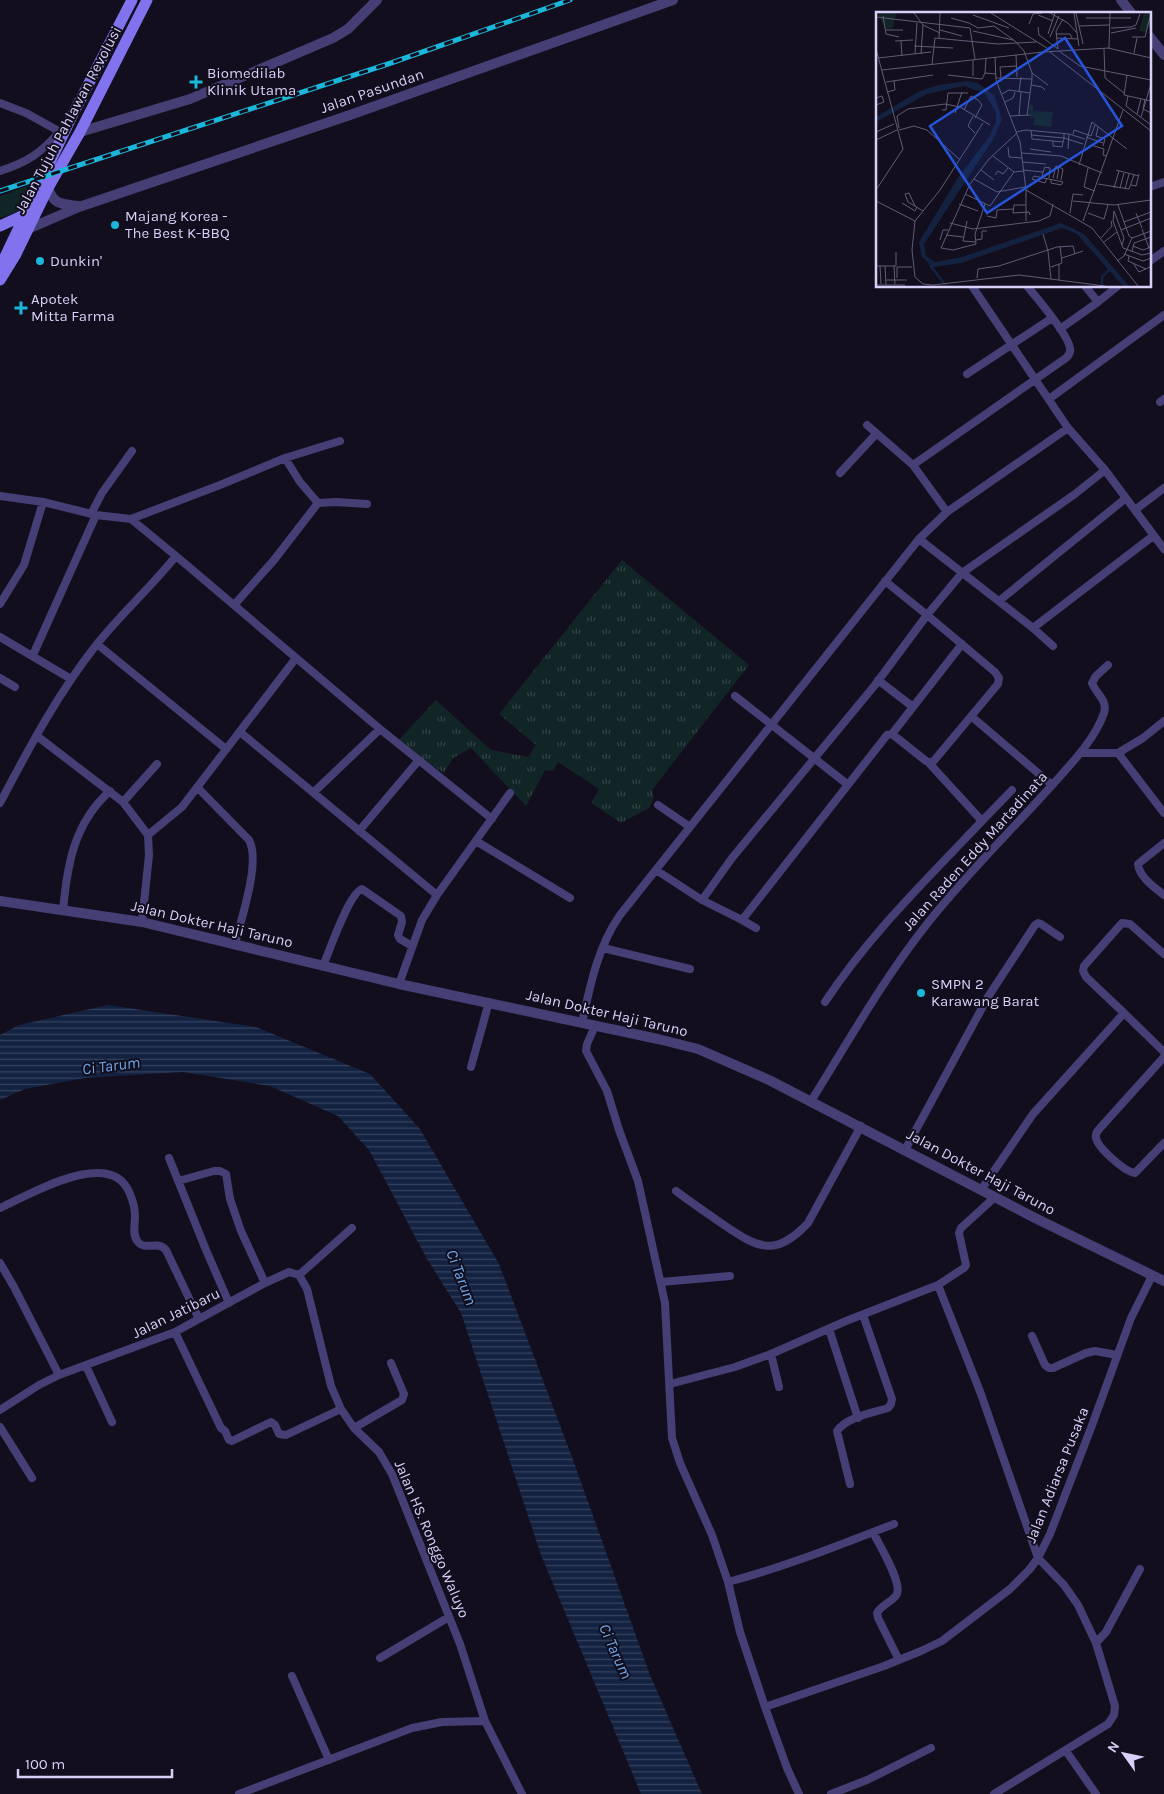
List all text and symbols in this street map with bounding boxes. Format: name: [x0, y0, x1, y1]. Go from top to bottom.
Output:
inset map: [876, 12, 1152, 288]
street label: Jalan Tujuh Pahlawan Revolusi: [11, 23, 125, 217]
place label: Biomedilab Klinik Utama: [207, 64, 296, 99]
street label: Jalan Pasundan: [318, 65, 426, 117]
marker: Biomedilab Klinik Utama: [189, 75, 203, 89]
place label: Majang Korea - The Best K-BBQ: [125, 207, 230, 242]
marker: Majang Korea - The Best K-BBQ: [109, 219, 121, 231]
place label: Dunkin': [50, 252, 102, 270]
marker: Dunkin': [34, 255, 46, 267]
place label: Apotek Mitta Farma: [31, 290, 115, 325]
marker: Apotek Mitta Farma: [15, 302, 27, 314]
street label: Jalan Raden Eddy Martadinata: [899, 768, 1051, 934]
street label: Jalan Dokter Haji Taruno: [129, 897, 295, 951]
place label: SMPN 2 Karawang Barat: [931, 975, 1040, 1010]
street label: Jalan Dokter Haji Taruno: [524, 986, 690, 1040]
marker: SMPN 2 Karawang Barat: [915, 987, 927, 999]
water label: Ci Tarum: [81, 1053, 141, 1078]
street label: Jalan Dokter Haji Taruno: [904, 1125, 1058, 1219]
water label: Ci Tarum: [442, 1247, 481, 1308]
street label: Jalan Jatibaru: [129, 1284, 223, 1342]
street label: Jalan Adiarsa Pusaka: [1021, 1404, 1093, 1546]
street label: Jalan HS. Ronggo Waluyo: [391, 1457, 473, 1621]
water label: Ci Tarum: [595, 1621, 636, 1682]
north arrow: [1099, 1729, 1149, 1779]
text: N: [1104, 1738, 1123, 1756]
scale bar: [18, 1746, 171, 1778]
text: 100 m: [25, 1755, 65, 1773]

